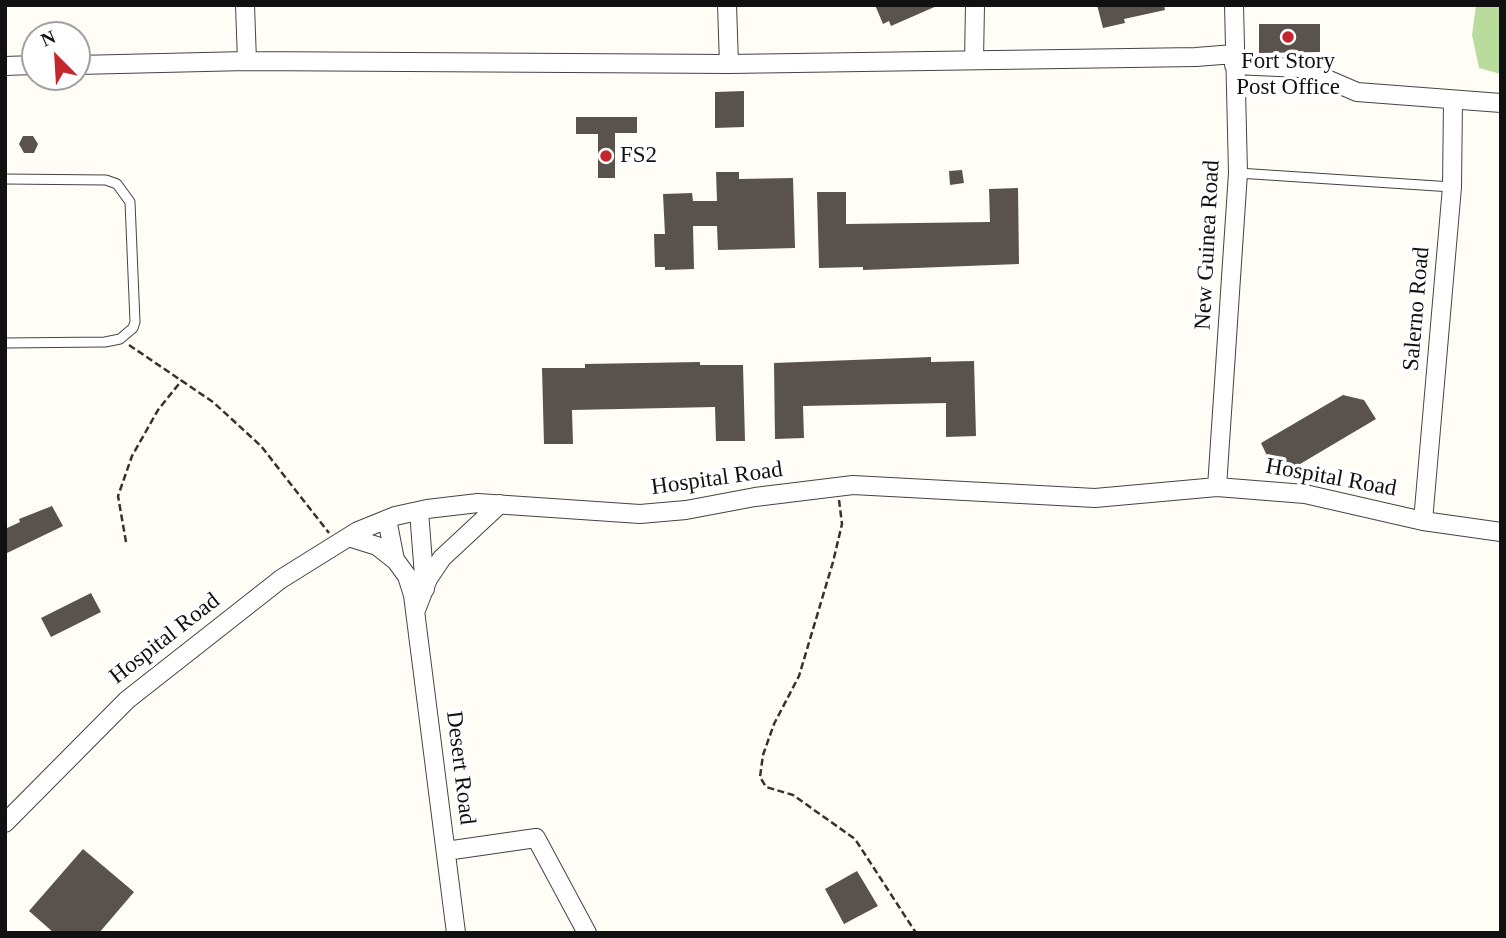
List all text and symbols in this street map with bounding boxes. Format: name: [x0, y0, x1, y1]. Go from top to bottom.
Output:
north arrow: [21, 21, 91, 91]
text: N: [38, 26, 59, 51]
marker: Fort Story Post Office: [1280, 29, 1296, 45]
place label: Fort Story Post Office: [1236, 48, 1340, 102]
place label: FS2: [620, 142, 657, 170]
marker: FS2: [598, 148, 614, 164]
street label: New Guinea Road: [1190, 159, 1226, 331]
street label: Salerno Road: [1398, 246, 1436, 372]
street label: Hospital Road: [1263, 453, 1399, 503]
street label: Hospital Road: [650, 456, 784, 502]
street label: Hospital Road: [104, 587, 226, 691]
street label: Desert Road: [439, 710, 481, 826]

